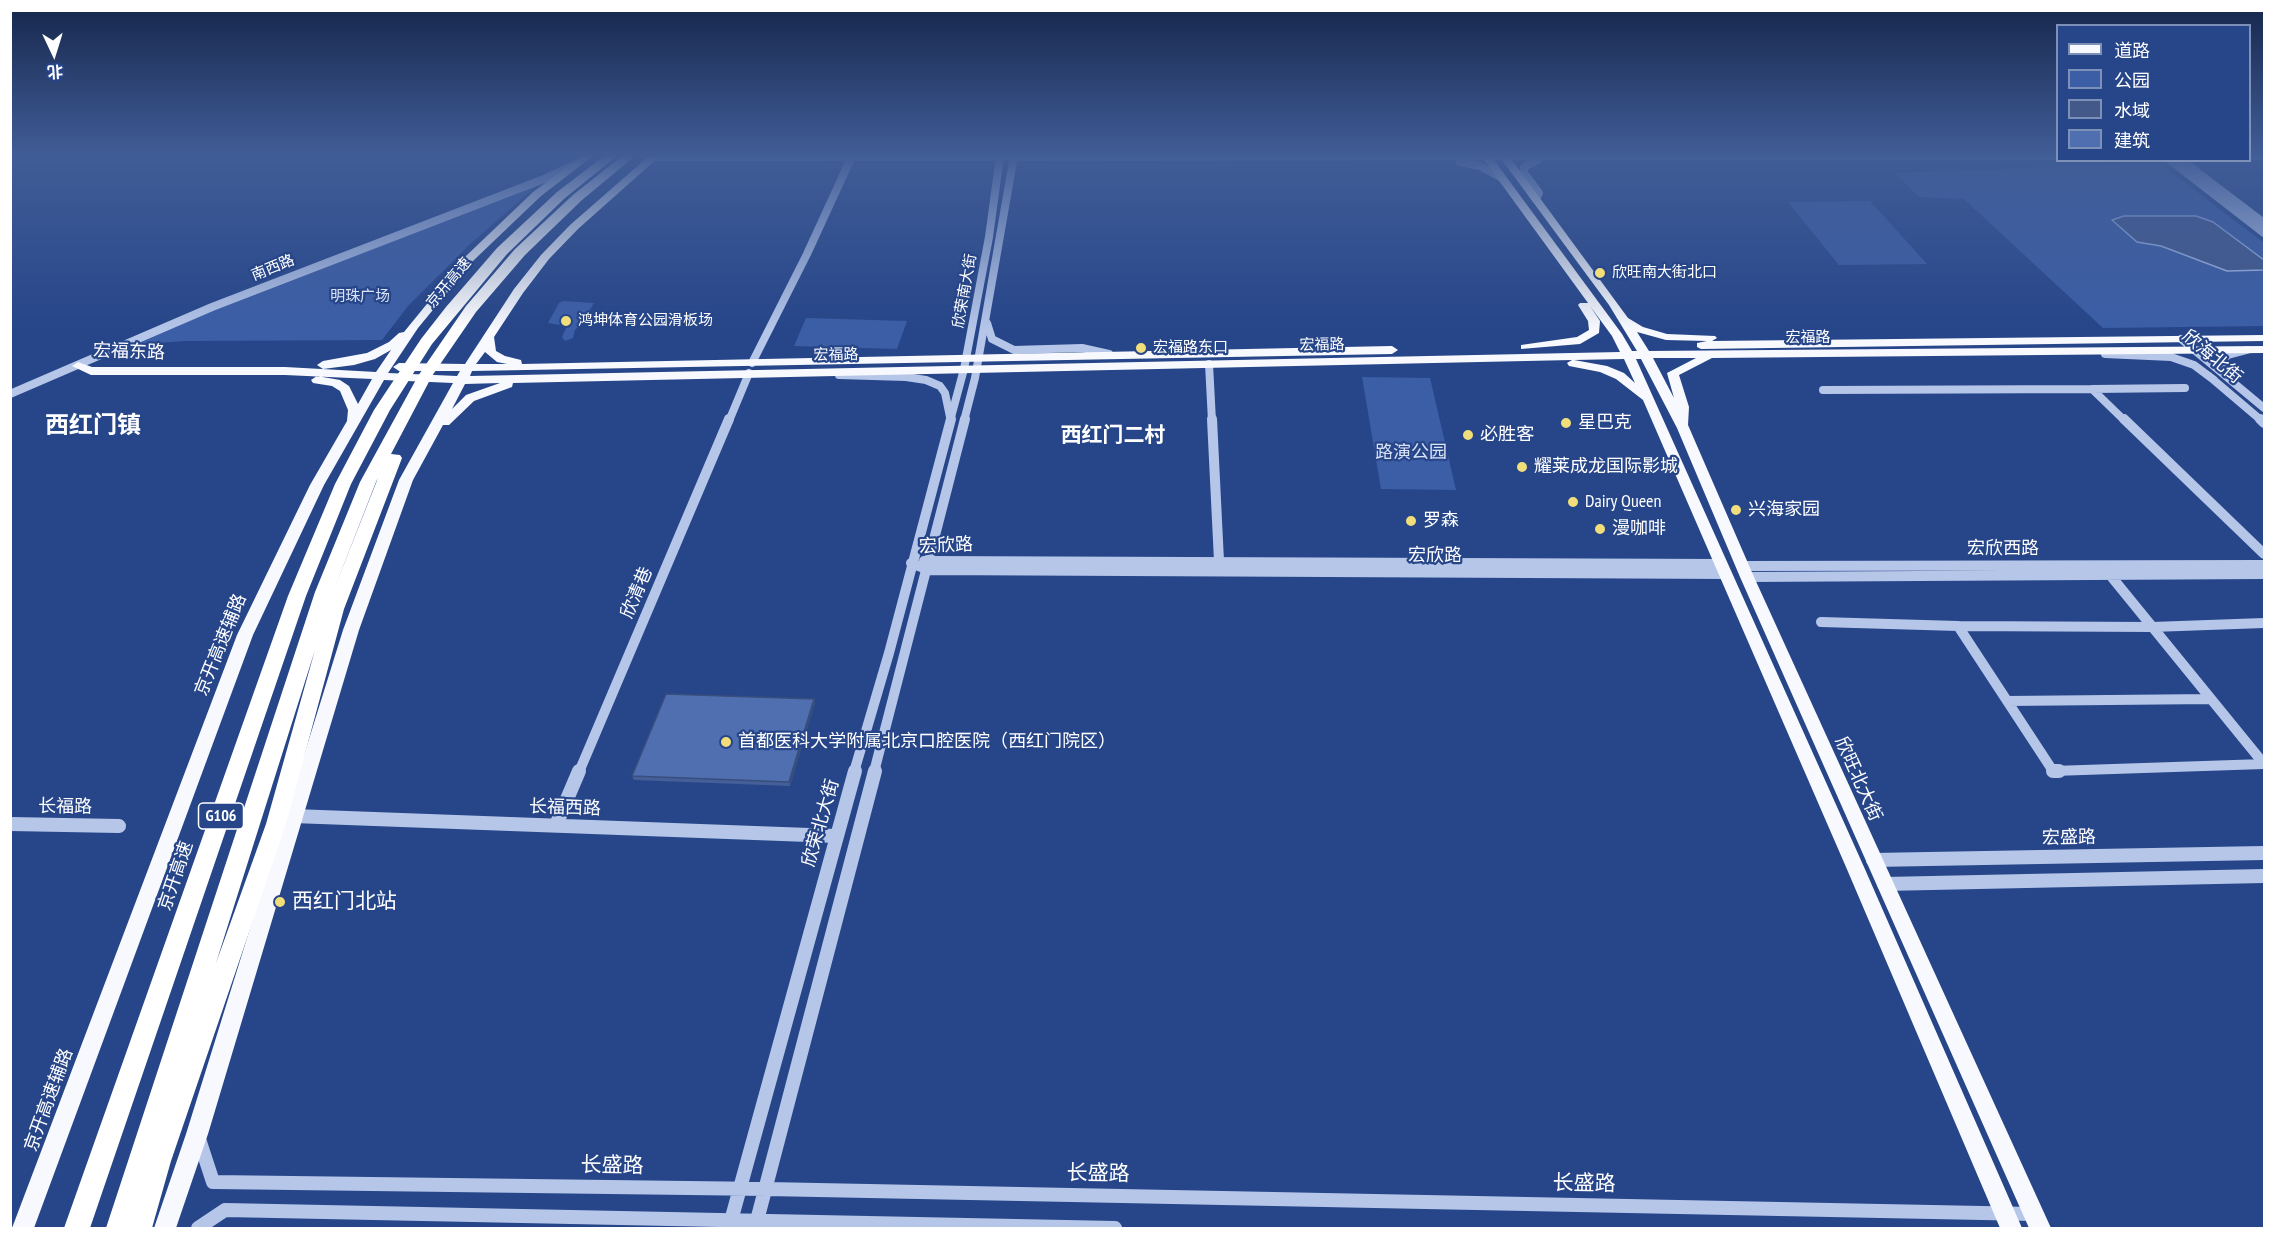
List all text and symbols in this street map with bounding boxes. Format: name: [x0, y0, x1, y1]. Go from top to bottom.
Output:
north arrow: [24, 24, 84, 84]
legend: [2056, 24, 2251, 162]
text: 道路: [2114, 39, 2150, 62]
text: 北: [47, 61, 64, 82]
text: 公园: [2114, 69, 2150, 92]
text: 水域: [2114, 99, 2150, 122]
text: 建筑: [2114, 129, 2150, 152]
street label: 南西路: [249, 251, 297, 285]
street label: 欣荣南大街: [950, 253, 980, 329]
street label: 京开高速: [423, 254, 475, 312]
place label: 欣旺南大街北口: [1612, 264, 1717, 282]
marker: 欣旺南大街北口: [1593, 266, 1607, 280]
park label: 明珠广场: [330, 288, 390, 306]
place label: 鸿坤体育公园滑板场: [578, 312, 713, 330]
marker: 鸿坤体育公园滑板场: [559, 314, 573, 328]
street label: 欣海北街: [2177, 326, 2247, 388]
street label: 宏福路: [1786, 329, 1830, 347]
street label: 宏福路: [1299, 336, 1345, 354]
place label: 宏福路东口: [1153, 339, 1228, 357]
street label: 宏福东路: [93, 340, 165, 364]
marker: 宏福路东口: [1134, 341, 1148, 355]
street label: 宏福路: [813, 346, 859, 364]
district label: 西红门镇: [45, 412, 141, 440]
place label: 星巴克: [1578, 412, 1632, 434]
marker: 星巴克: [1559, 416, 1573, 430]
district label: 西红门二村: [1061, 423, 1165, 449]
place label: 必胜客: [1480, 424, 1534, 446]
marker: 必胜客: [1461, 428, 1475, 442]
park label: 路演公园: [1375, 442, 1447, 464]
place label: 耀莱成龙国际影城: [1534, 456, 1678, 478]
marker: 耀莱成龙国际影城: [1515, 460, 1529, 474]
place label: Dairy Queen: [1585, 491, 1661, 513]
marker: Dairy Queen: [1566, 495, 1580, 509]
place label: 兴海家园: [1748, 499, 1820, 521]
marker: 兴海家园: [1729, 503, 1743, 517]
place label: 罗森: [1423, 510, 1459, 532]
marker: 罗森: [1404, 514, 1418, 528]
place label: 漫咖啡: [1612, 518, 1666, 540]
marker: 漫咖啡: [1593, 522, 1607, 536]
street label: 宏欣路: [918, 534, 974, 558]
street label: 宏欣西路: [1967, 538, 2039, 560]
street label: 宏欣路: [1408, 545, 1462, 567]
street label: 欣清巷: [617, 564, 657, 622]
street label: 京开高速辅路: [191, 591, 251, 699]
place label: 首都医科大学附属北京口腔医院（西红门院区）: [738, 731, 1116, 753]
street label: 欣旺北大街: [1830, 733, 1886, 825]
marker: 首都医科大学附属北京口腔医院（西红门院区）: [719, 735, 733, 749]
street label: 欣荣北大街: [798, 777, 844, 869]
street label: 长福路: [38, 796, 92, 818]
street label: 长福西路: [529, 796, 601, 820]
road number: G106: [198, 803, 244, 829]
street label: 宏盛路: [2042, 827, 2096, 849]
street label: 京开高速: [154, 838, 198, 914]
place label: 西红门北站: [292, 889, 397, 915]
marker: 西红门北站: [273, 895, 287, 909]
street label: 京开高速辅路: [20, 1046, 78, 1154]
street label: 长盛路: [580, 1153, 644, 1179]
street label: 长盛路: [1066, 1161, 1130, 1187]
street label: 长盛路: [1552, 1171, 1616, 1197]

